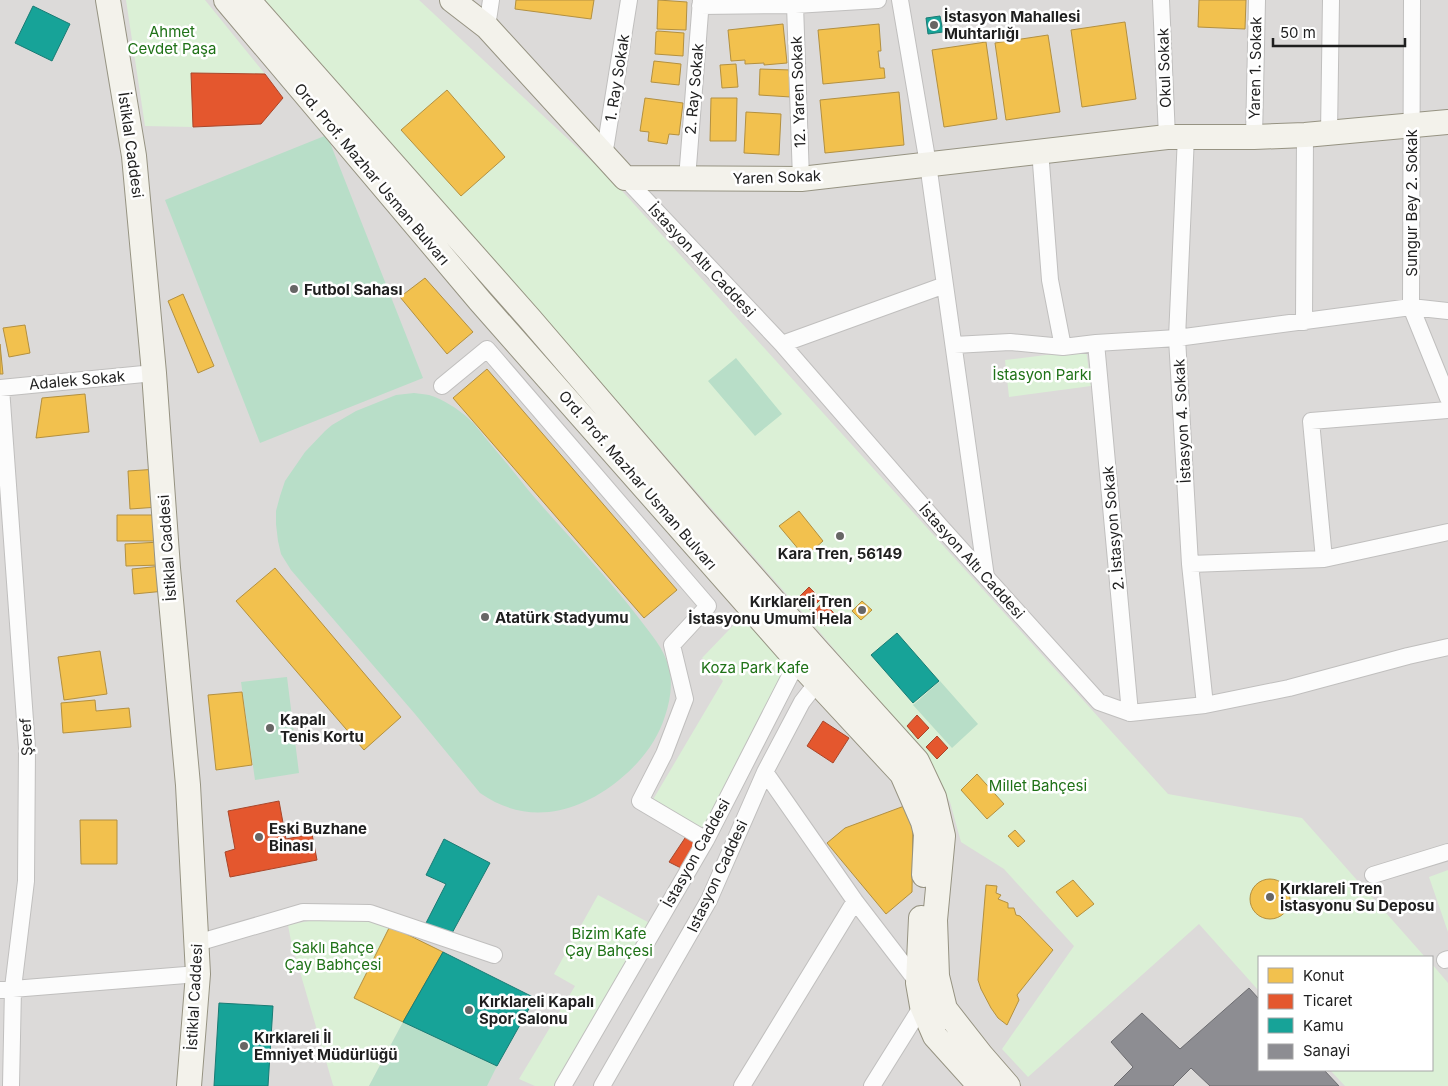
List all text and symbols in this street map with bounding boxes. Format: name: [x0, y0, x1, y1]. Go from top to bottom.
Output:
place label: İstasyon Mahallesi Muhtarlığı: [944, 7, 1080, 43]
scale bar: [1273, 15, 1406, 47]
street label: Yaren 1. Sokak: [1245, 16, 1265, 120]
marker: İstasyon Mahallesi Muhtarlığı: [928, 19, 940, 31]
park label: Ahmet Cevdet Paşa: [128, 22, 216, 58]
text: 50 m: [1280, 23, 1316, 42]
street label: Okul Sokak: [1153, 27, 1175, 108]
street label: 1. Ray Sokak: [601, 32, 633, 123]
street label: 12. Yaren Sokak: [787, 35, 809, 148]
street label: 2. Ray Sokak: [681, 42, 708, 135]
street label: Ord. Prof. Mazhar Usman Bulvarı: [290, 79, 454, 269]
street label: İstiklal Caddesi: [114, 91, 148, 199]
street label: Sungur Bey 2. Sokak: [1402, 129, 1421, 277]
street label: Yaren Sokak: [733, 166, 822, 188]
street label: İstasyon Altı Caddesi: [644, 199, 760, 321]
place label: Futbol Sahası: [304, 280, 402, 299]
marker: Futbol Sahası: [288, 283, 300, 295]
street label: İstasyon 4. Sokak: [1169, 357, 1195, 484]
park label: İstasyon Parkı: [992, 365, 1092, 384]
street label: Adalek Sokak: [28, 366, 127, 394]
street label: Ord. Prof. Mazhar Usman Bulvarı: [555, 386, 721, 574]
street label: 2. İstasyon Sokak: [1098, 464, 1128, 591]
street label: İstiklal Caddesi: [154, 494, 180, 602]
street label: İstasyon Altı Caddesi: [915, 499, 1029, 623]
marker: Kara Tren, 56149: [834, 530, 846, 542]
place label: Kara Tren, 56149: [778, 544, 903, 563]
place label: Kırklareli Tren İstasyonu Umumi Hela: [688, 592, 852, 628]
marker: Kırklareli Tren İstasyonu Umumi Hela: [856, 604, 868, 616]
place label: Atatürk Stadyumu: [495, 608, 629, 627]
marker: Atatürk Stadyumu: [479, 611, 491, 623]
park label: Koza Park Kafe: [701, 658, 809, 677]
place label: Kapalı Tenis Kortu: [280, 710, 364, 746]
street label: Şeref: [15, 717, 36, 757]
marker: Kapalı Tenis Kortu: [264, 722, 276, 734]
park label: Millet Bahçesi: [989, 776, 1087, 795]
street label: İstasyon Caddesi: [658, 795, 734, 911]
street label: Istasyon Caddesi: [683, 817, 751, 935]
place label: Eski Buzhane Binası: [269, 819, 367, 855]
marker: Eski Buzhane Binası: [253, 831, 265, 843]
place label: Kırklareli Tren İstasyonu Su Deposu: [1280, 879, 1434, 915]
marker: Kırklareli Tren İstasyonu Su Deposu: [1264, 891, 1276, 903]
park label: Bizim Kafe Çay Bahçesi: [565, 924, 653, 960]
park label: Saklı Bahçe Çay Babhçesi: [285, 938, 381, 974]
street label: İstiklal Caddesi: [182, 943, 206, 1051]
legend: [1258, 956, 1433, 1071]
text: Konut: [1303, 966, 1344, 985]
text: Ticaret: [1303, 991, 1353, 1010]
place label: Kırklareli Kapalı Spor Salonu: [479, 992, 594, 1028]
marker: Kırklareli Kapalı Spor Salonu: [463, 1004, 475, 1016]
text: Kamu: [1303, 1016, 1344, 1035]
place label: Kırklareli İl Emniyet Müdürlüğü: [254, 1028, 398, 1064]
marker: Kırklareli İl Emniyet Müdürlüğü: [238, 1040, 250, 1052]
text: Sanayi: [1303, 1041, 1350, 1060]

